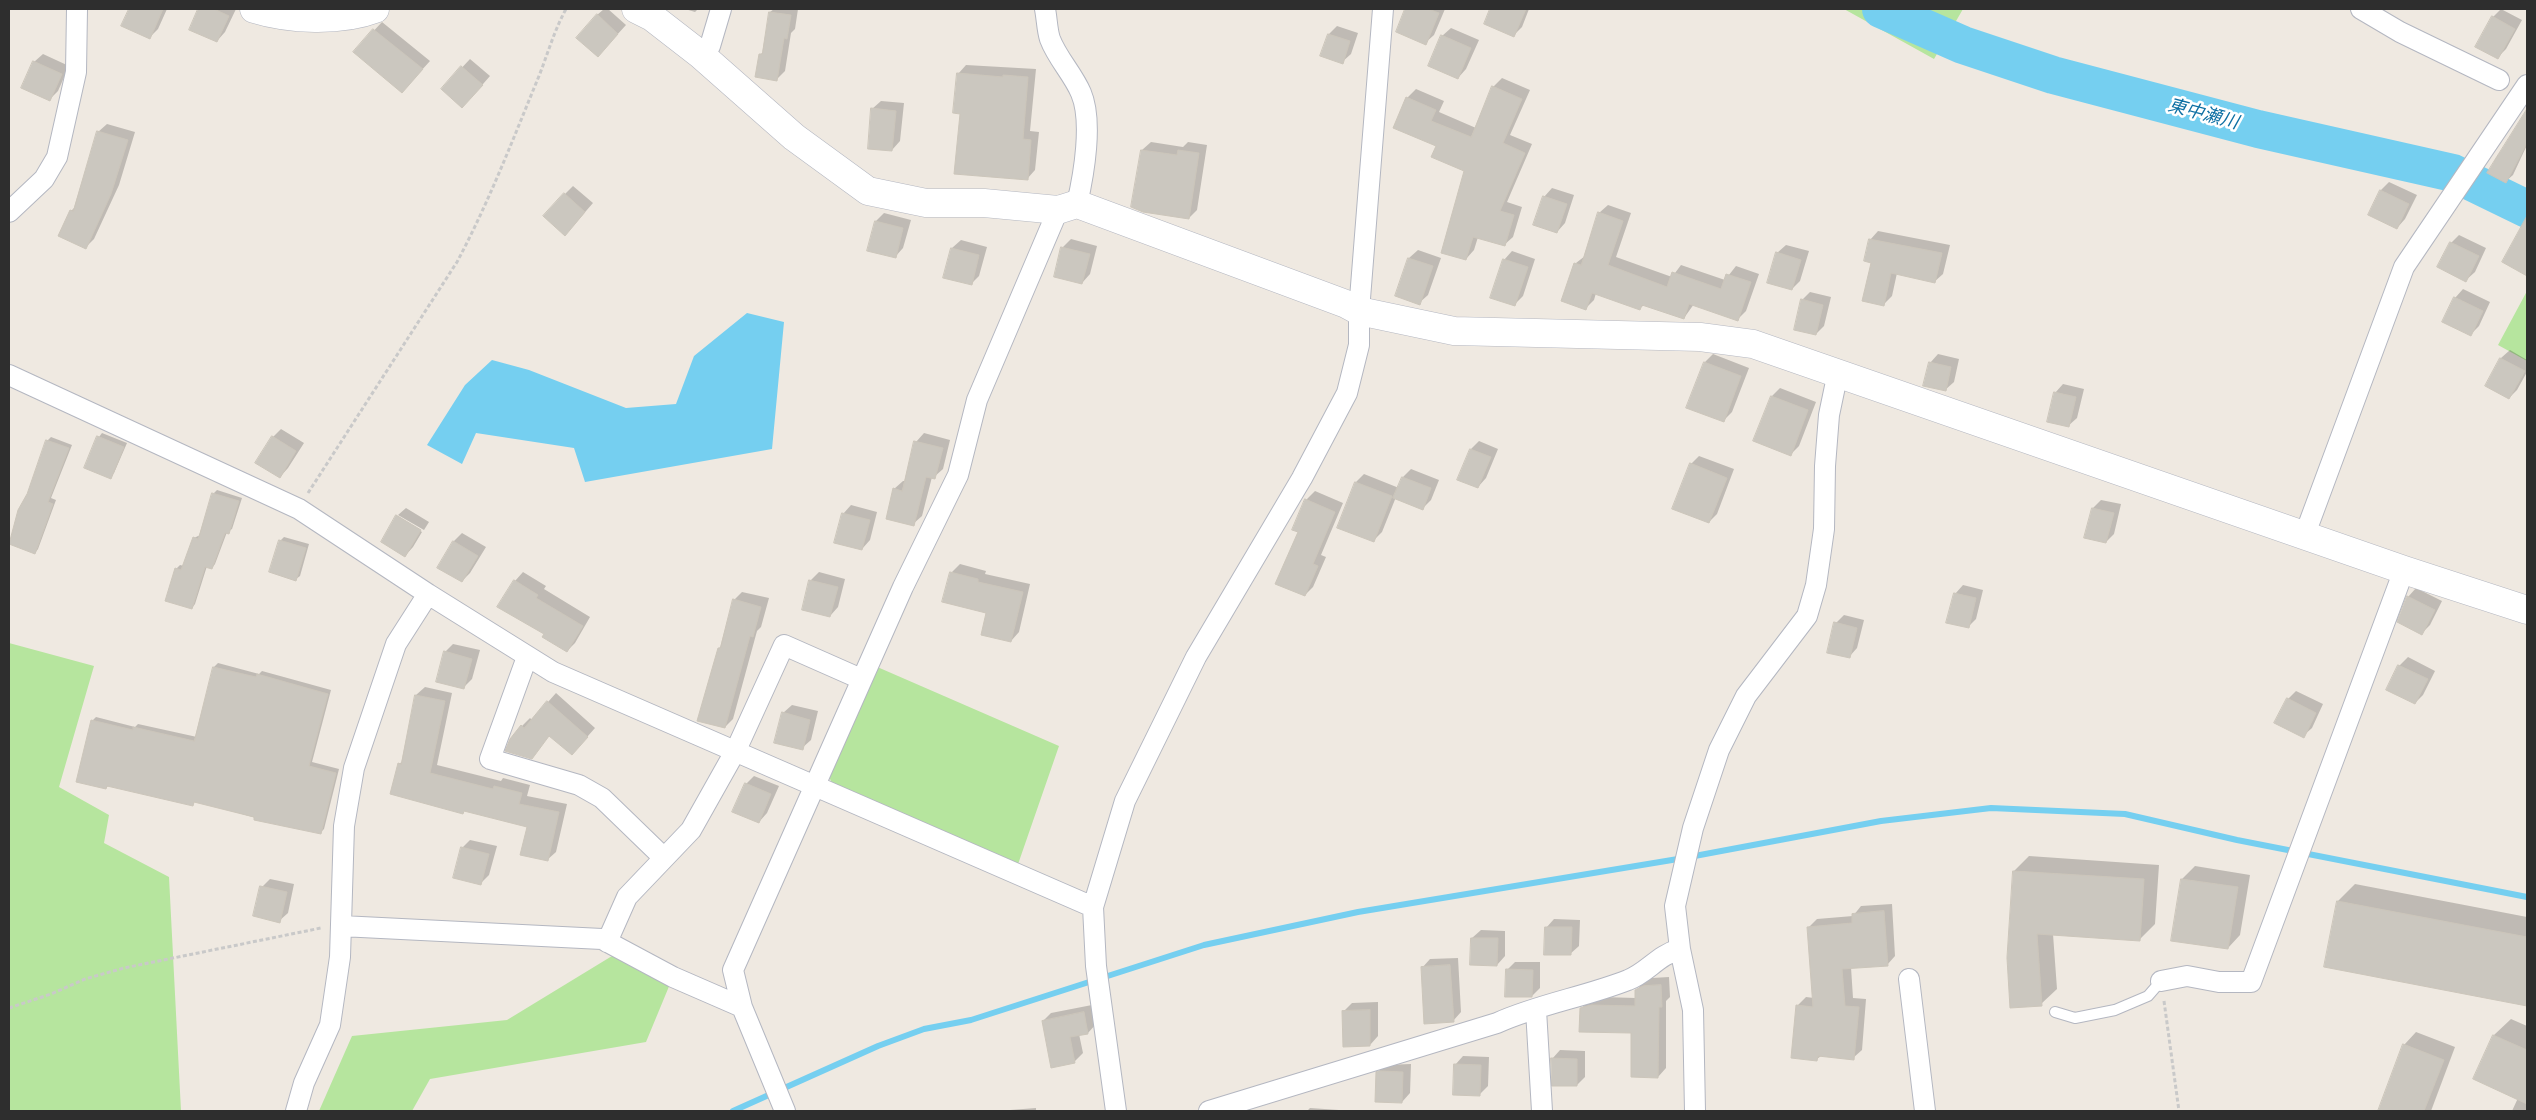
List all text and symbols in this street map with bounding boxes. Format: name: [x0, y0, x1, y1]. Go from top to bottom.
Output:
water label: 東中瀬川: [2165, 95, 2241, 135]

